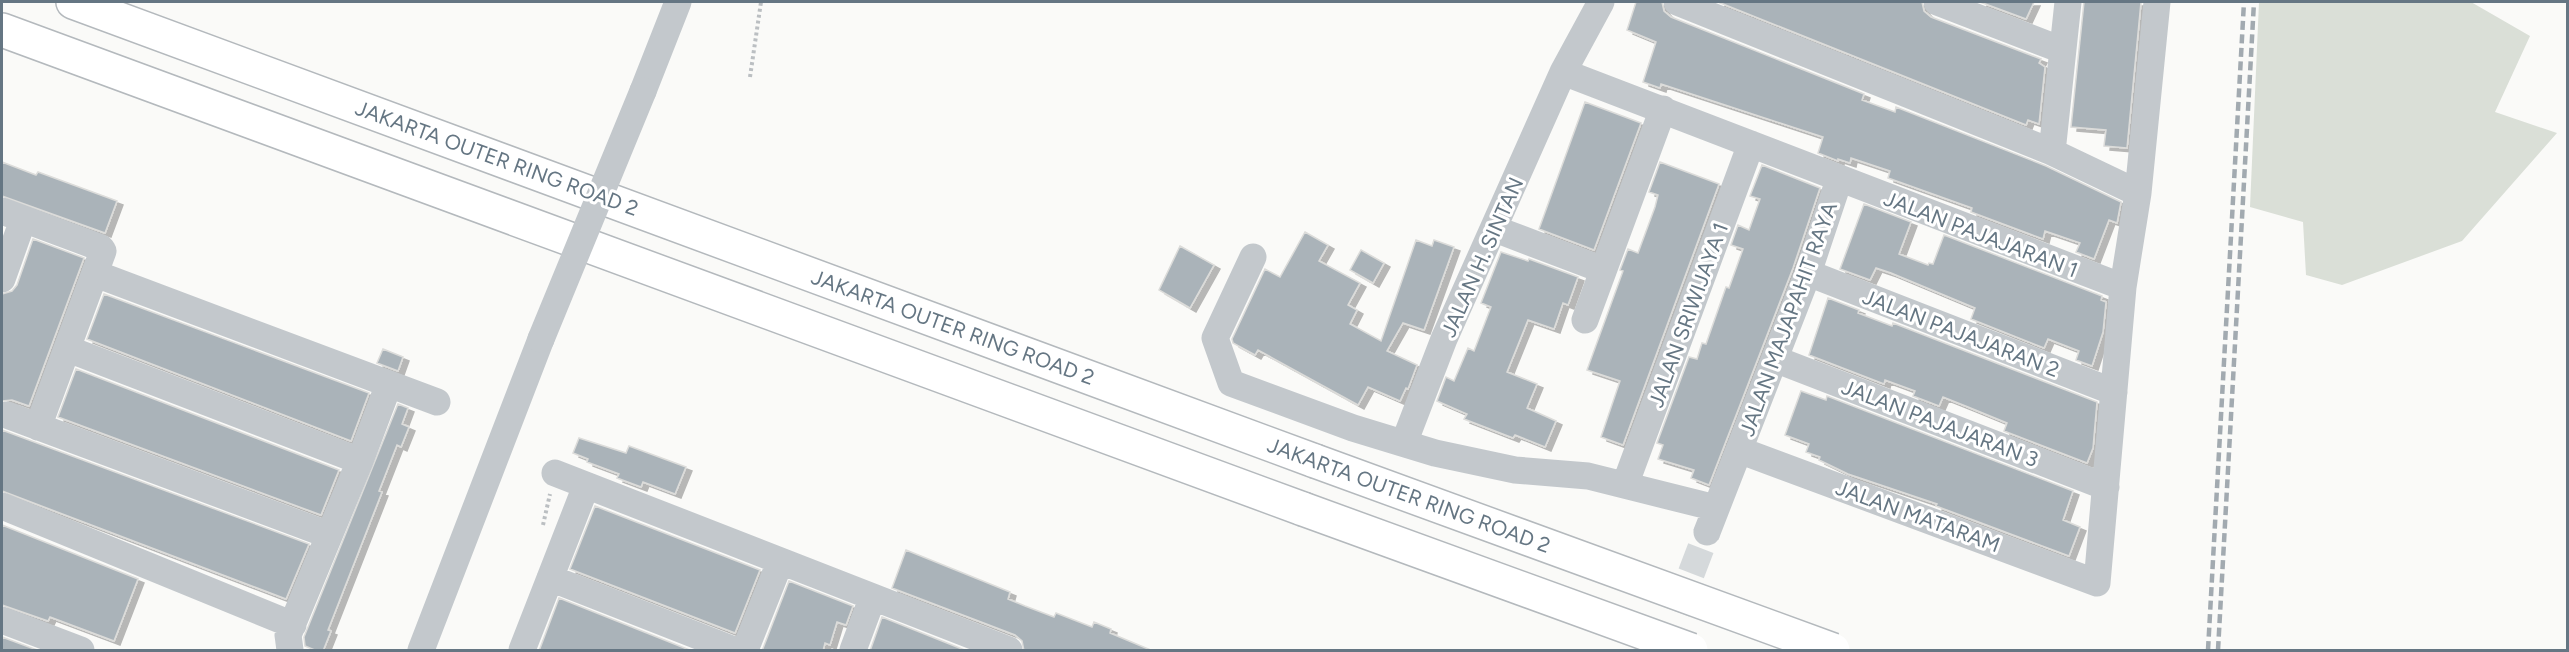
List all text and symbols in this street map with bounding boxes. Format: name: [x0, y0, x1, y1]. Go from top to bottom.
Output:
street label: JAKARTA OUTER RING ROAD 2: [352, 95, 642, 221]
street label: JALAN H. SINTAN: [1436, 173, 1528, 341]
street label: JALAN PAJAJARAN 1: [1881, 185, 2081, 283]
street label: JALAN MAJAPAHIT RAYA: [1734, 199, 1842, 439]
street label: JALAN SRIWIJAYA 1: [1643, 219, 1733, 411]
street label: JAKARTA OUTER RING ROAD 2: [808, 264, 1098, 390]
street label: JALAN PAJAJARAN 2: [1859, 284, 2063, 382]
street label: JALAN PAJAJARAN 3: [1838, 374, 2042, 472]
street label: JAKARTA OUTER RING ROAD 2: [1264, 432, 1554, 558]
street label: JALAN MATARAM: [1833, 475, 2003, 557]

